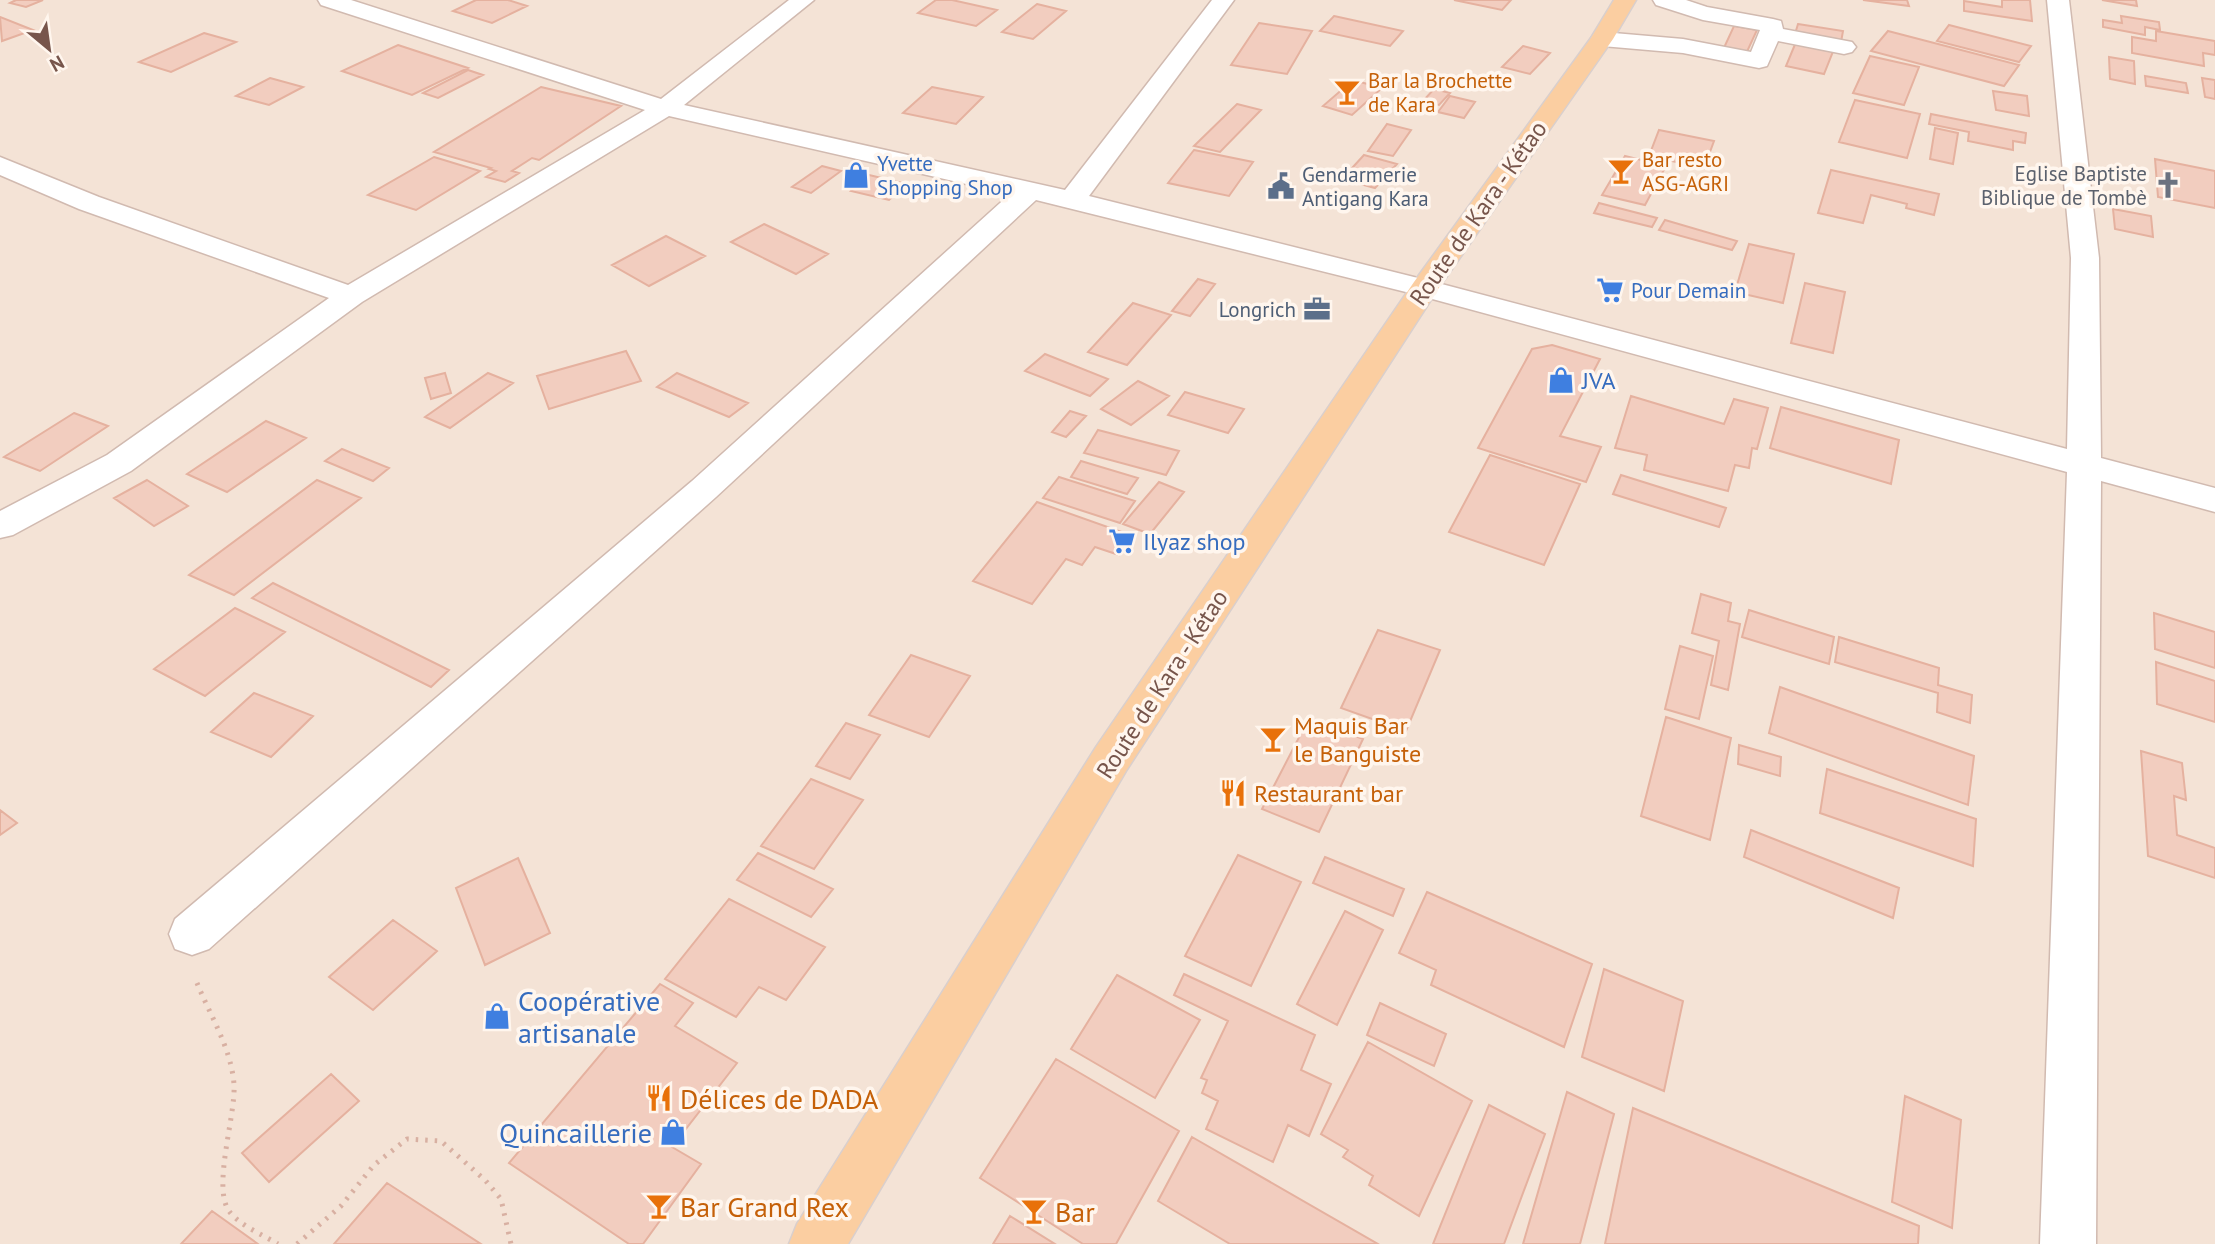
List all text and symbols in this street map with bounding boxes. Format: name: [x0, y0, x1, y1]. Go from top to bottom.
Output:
north arrow: [14, 14, 84, 84]
text: N: [46, 50, 69, 77]
place label: Bar la Brochette de Kara: [1368, 67, 1513, 118]
bar icon: Bar la Brochette de Kara: [1332, 77, 1362, 107]
street label: Route de Kara - Kétao: [1402, 114, 1554, 312]
place label: Bar resto ASG-AGRI: [1642, 146, 1729, 197]
place label: Yvette Shopping Shop: [877, 150, 1013, 201]
bar icon: Bar resto ASG-AGRI: [1606, 156, 1636, 186]
shop icon: Yvette Shopping Shop: [841, 160, 871, 190]
place label: Eglise Baptiste Biblique de Tombè: [1981, 160, 2147, 211]
place label: Gendarmerie Antigang Kara: [1302, 161, 1429, 212]
church icon: Eglise Baptiste Biblique de Tombè: [2153, 170, 2183, 200]
public building icon: Gendarmerie Antigang Kara: [1266, 171, 1296, 201]
supermarket icon: Pour Demain: [1595, 275, 1625, 305]
place label: Pour Demain: [1631, 277, 1746, 304]
office icon: Longrich: [1302, 294, 1332, 324]
place label: Longrich: [1219, 296, 1296, 323]
shop icon: JVA: [1546, 365, 1576, 395]
place label: JVA: [1581, 365, 1616, 396]
supermarket icon: Ilyaz shop: [1107, 526, 1137, 556]
place label: Ilyaz shop: [1143, 526, 1246, 557]
street label: Route de Kara - Kétao: [1089, 584, 1235, 784]
place label: Maquis Bar le Banguiste: [1294, 710, 1421, 769]
bar icon: Maquis Bar le Banguiste: [1258, 724, 1288, 754]
restaurant icon: Restaurant bar: [1218, 778, 1248, 808]
place label: Restaurant bar: [1254, 778, 1403, 809]
place label: Coopérative artisanale: [518, 982, 660, 1051]
shop icon: Coopérative artisanale: [482, 1001, 512, 1031]
place label: Délices de DADA: [680, 1080, 879, 1117]
restaurant icon: Délices de DADA: [644, 1083, 674, 1113]
place label: Quincaillerie: [499, 1114, 652, 1151]
shop icon: Quincaillerie: [658, 1117, 688, 1147]
place label: Bar Grand Rex: [680, 1188, 849, 1225]
bar icon: Bar Grand Rex: [644, 1191, 674, 1221]
place label: Bar: [1055, 1193, 1095, 1230]
bar icon: Bar: [1019, 1196, 1049, 1226]

